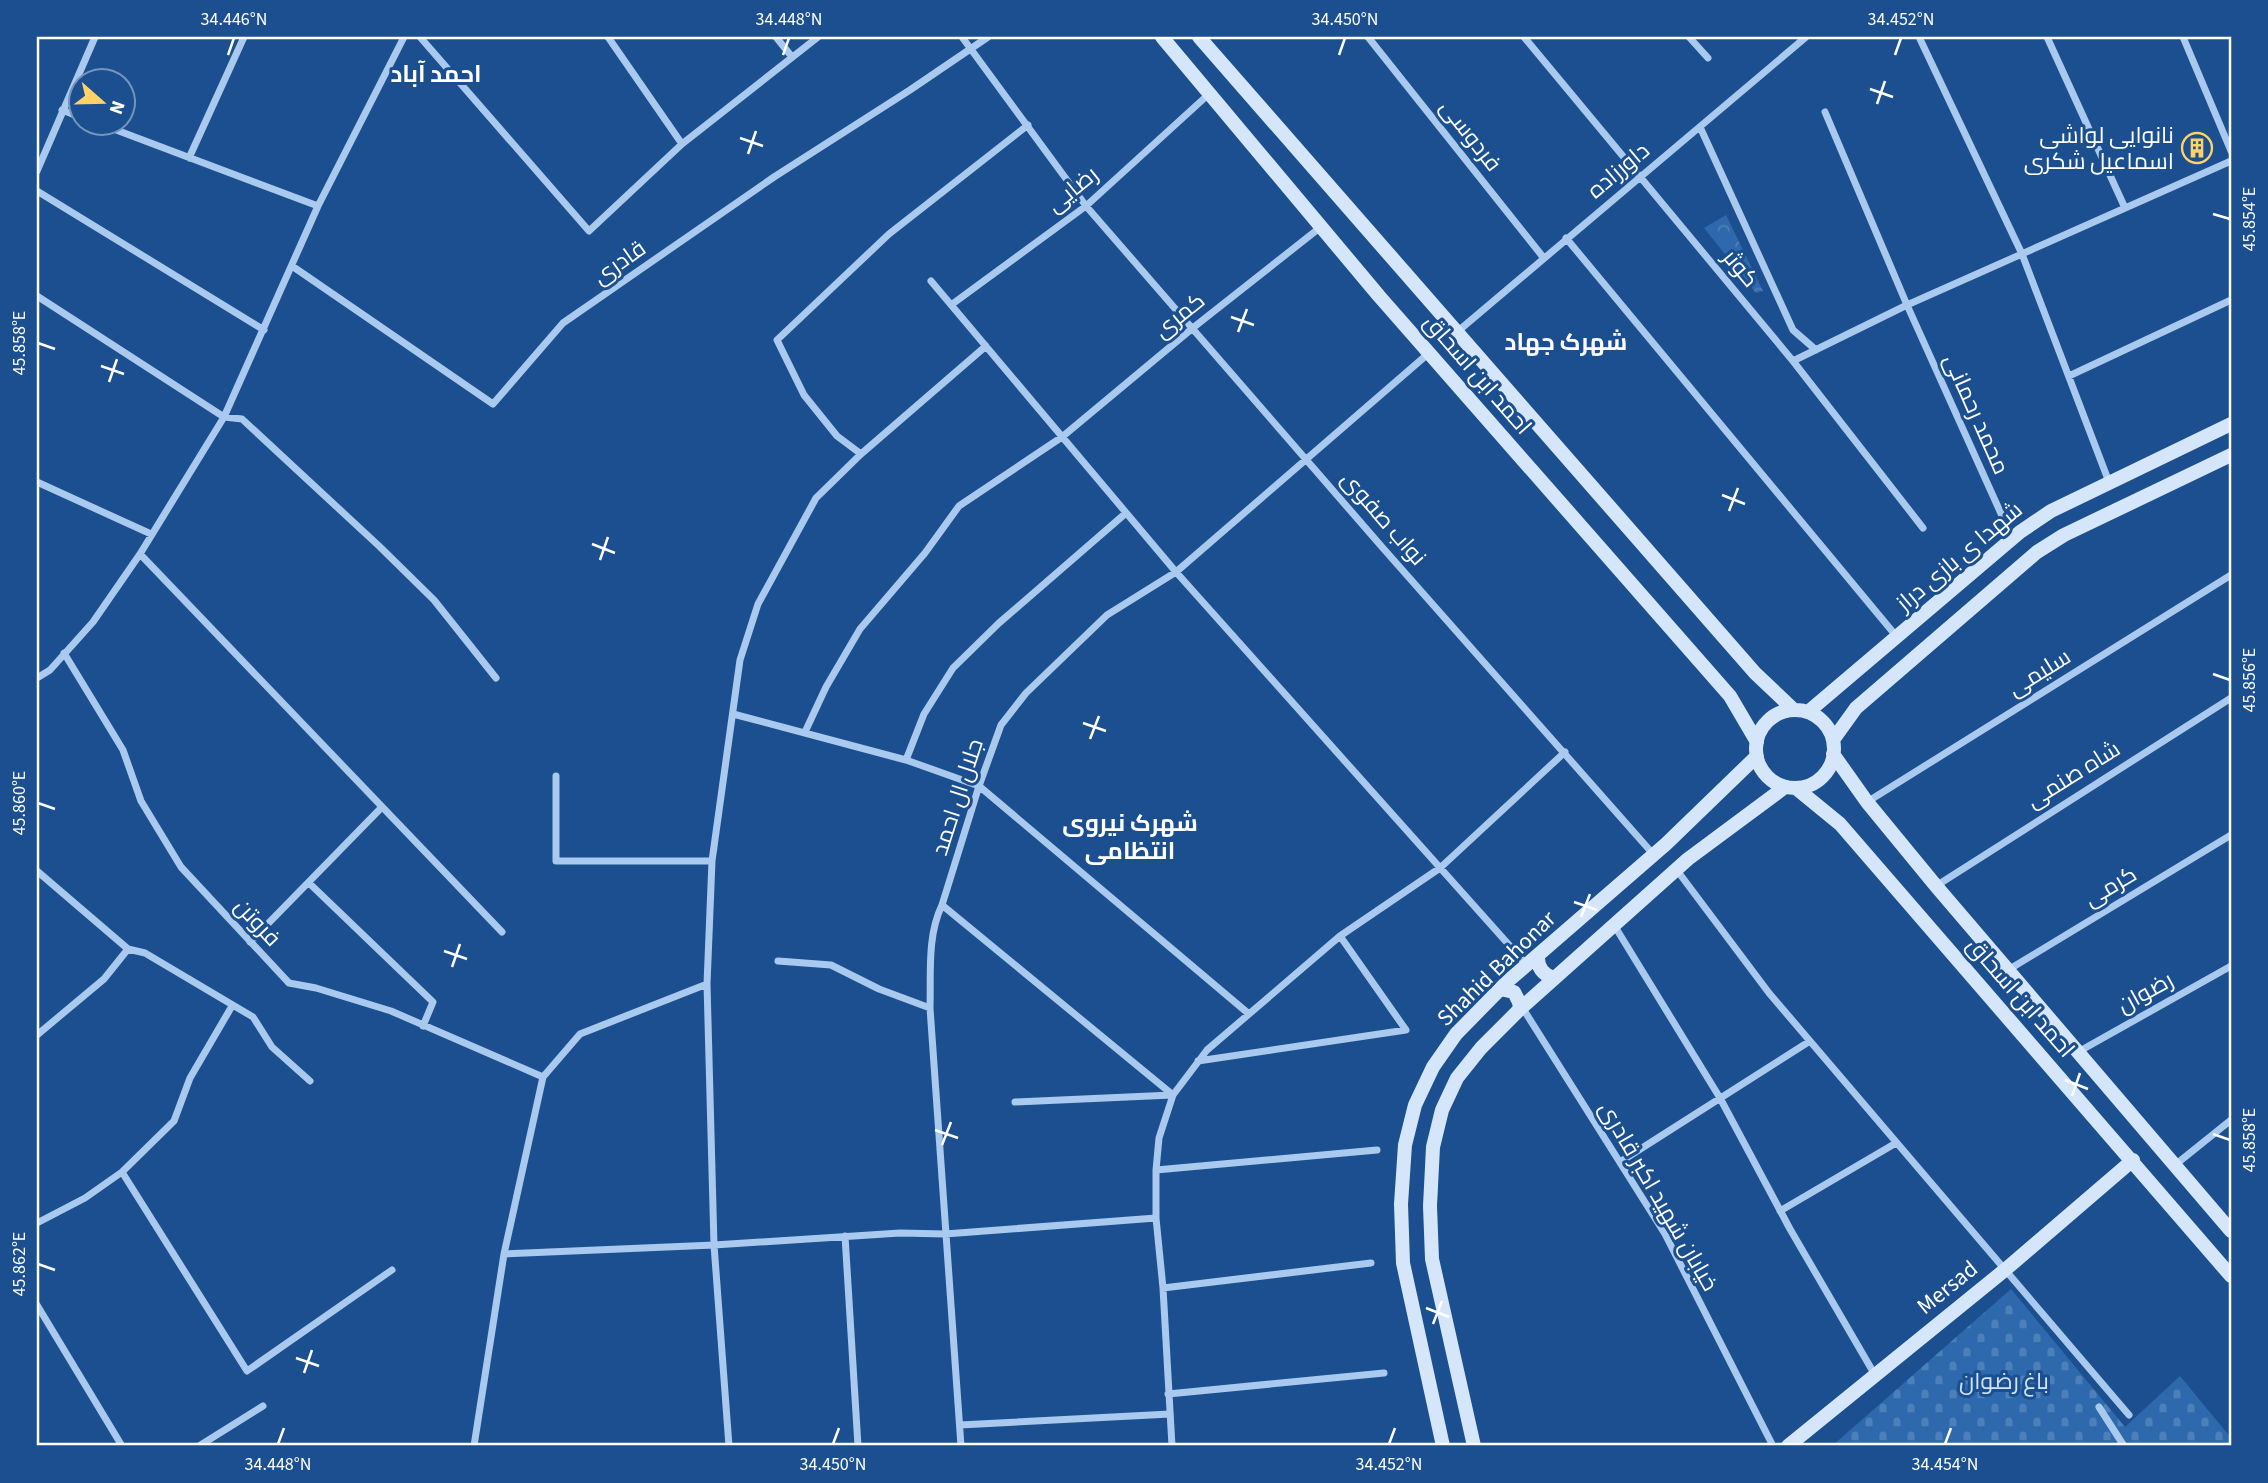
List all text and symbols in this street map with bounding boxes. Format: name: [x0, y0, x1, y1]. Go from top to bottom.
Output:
text: 34.446°N: [201, 7, 267, 32]
text: 34.448°N: [756, 7, 822, 32]
text: 34.450°N: [1312, 7, 1378, 32]
text: 34.452°N: [1868, 7, 1934, 32]
district label: احمد آباد: [390, 57, 482, 92]
north arrow: [66, 66, 136, 136]
street label: فردوسی: [1432, 92, 1509, 179]
text: N: [102, 97, 131, 118]
place label: نانوایی لواشی اسماعیل شکری: [2024, 119, 2174, 178]
building icon: نانوایی لواشی اسماعیل شکری: [2180, 131, 2214, 165]
street label: داورزاده: [1580, 134, 1657, 206]
street label: رضایی: [1039, 158, 1105, 221]
text: 45.854°E: [2237, 187, 2262, 251]
street label: قادری: [586, 232, 653, 293]
street label: کوثر: [1714, 241, 1766, 295]
street label: کمری: [1147, 284, 1212, 346]
street label: احمد ابن اسحاق: [1416, 307, 1539, 442]
text: 45.858°E: [7, 311, 32, 375]
district label: شهرک جهاد: [1505, 325, 1627, 360]
street label: محمد رحمانی: [1935, 349, 2018, 480]
street label: نواب صفوی: [1333, 464, 1434, 573]
street label: شهدا ی بازی دراز: [1887, 494, 2030, 620]
street label: سلیمی: [2001, 640, 2077, 705]
text: 45.856°E: [2237, 648, 2262, 712]
street label: شاه صنمی: [2020, 733, 2127, 816]
street label: جلال ال احمد: [923, 735, 992, 860]
text: 45.860°E: [7, 771, 32, 835]
district label: شهرک نیروی انتظامی: [1062, 806, 1198, 869]
street label: کرمی: [2078, 858, 2143, 915]
street label: فروتن: [227, 891, 289, 954]
street label: Shahid Bahonar: [1429, 902, 1564, 1034]
street label: احمد ابن اسحاق: [1959, 930, 2082, 1065]
street label: رضوان: [2111, 964, 2179, 1021]
street label: خیابان شهید اکبر قادری: [1591, 1095, 1726, 1297]
text: 45.858°E: [2237, 1108, 2262, 1172]
text: 45.862°E: [7, 1232, 32, 1296]
street label: Mersad: [1910, 1253, 1985, 1322]
park label: باغ رضوان: [1959, 1365, 2049, 1398]
text: 34.448°N: [245, 1452, 311, 1477]
text: 34.450°N: [800, 1452, 866, 1477]
text: 34.452°N: [1356, 1452, 1422, 1477]
text: 34.454°N: [1912, 1452, 1978, 1477]

